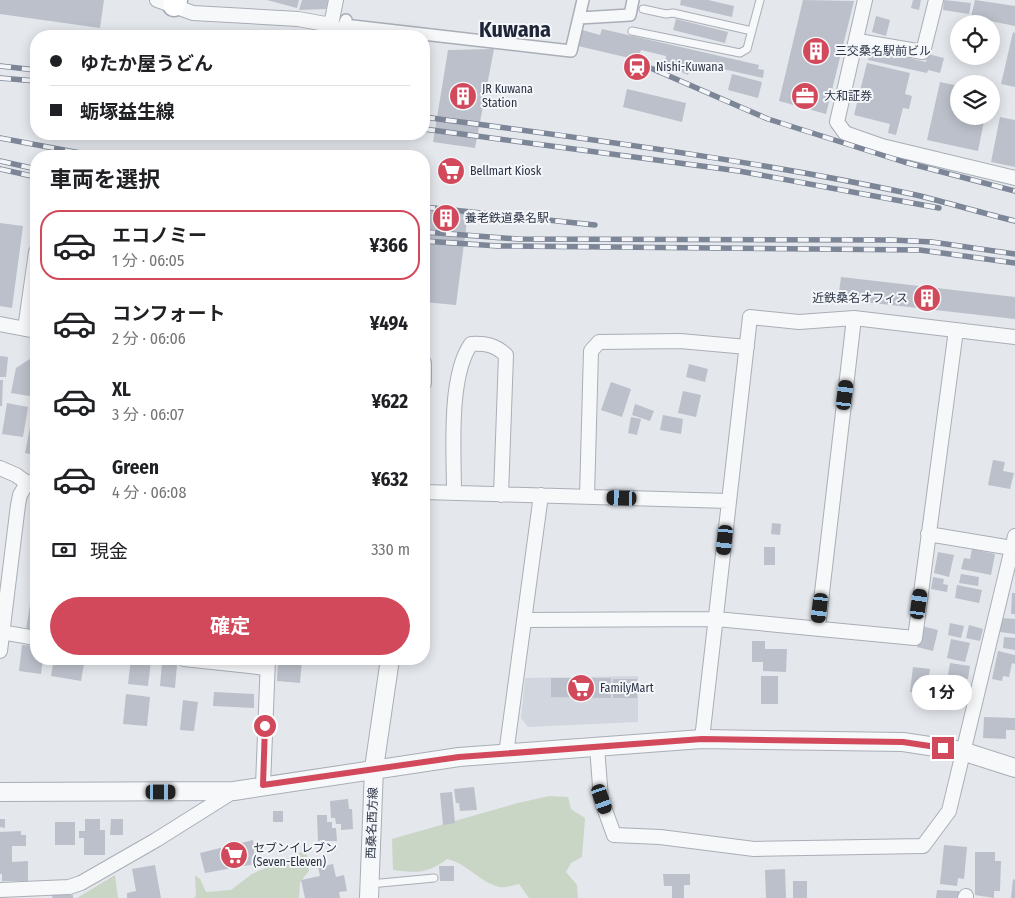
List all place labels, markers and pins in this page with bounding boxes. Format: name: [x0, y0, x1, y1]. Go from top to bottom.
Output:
building icon: 三交桑名駅前ビル: [801, 36, 831, 66]
place label: 三交桑名駅前ビル: [835, 44, 931, 58]
station icon: Nishi-Kuwana: [622, 52, 652, 82]
place label: Nishi-Kuwana: [656, 60, 724, 74]
building icon: JR Kuwana Station: [448, 81, 478, 111]
office icon: 大和証券: [790, 81, 820, 111]
place label: JR Kuwana Station: [482, 82, 533, 110]
place label: 大和証券: [824, 89, 872, 103]
supermarket icon: Bellmart Kiosk: [436, 156, 466, 186]
place label: Bellmart Kiosk: [470, 164, 542, 178]
building icon: 養老鉄道桑名駅: [431, 203, 461, 233]
place label: 養老鉄道桑名駅: [465, 211, 549, 225]
building icon: 近鉄桑名オフィス: [912, 283, 942, 313]
place label: 近鉄桑名オフィス: [812, 291, 908, 305]
supermarket icon: FamilyMart: [566, 673, 596, 703]
place label: FamilyMart: [600, 681, 654, 695]
supermarket icon: セブンイレブン (Seven-Eleven): [219, 840, 249, 870]
place label: セブンイレブン (Seven-Eleven): [253, 841, 337, 869]

